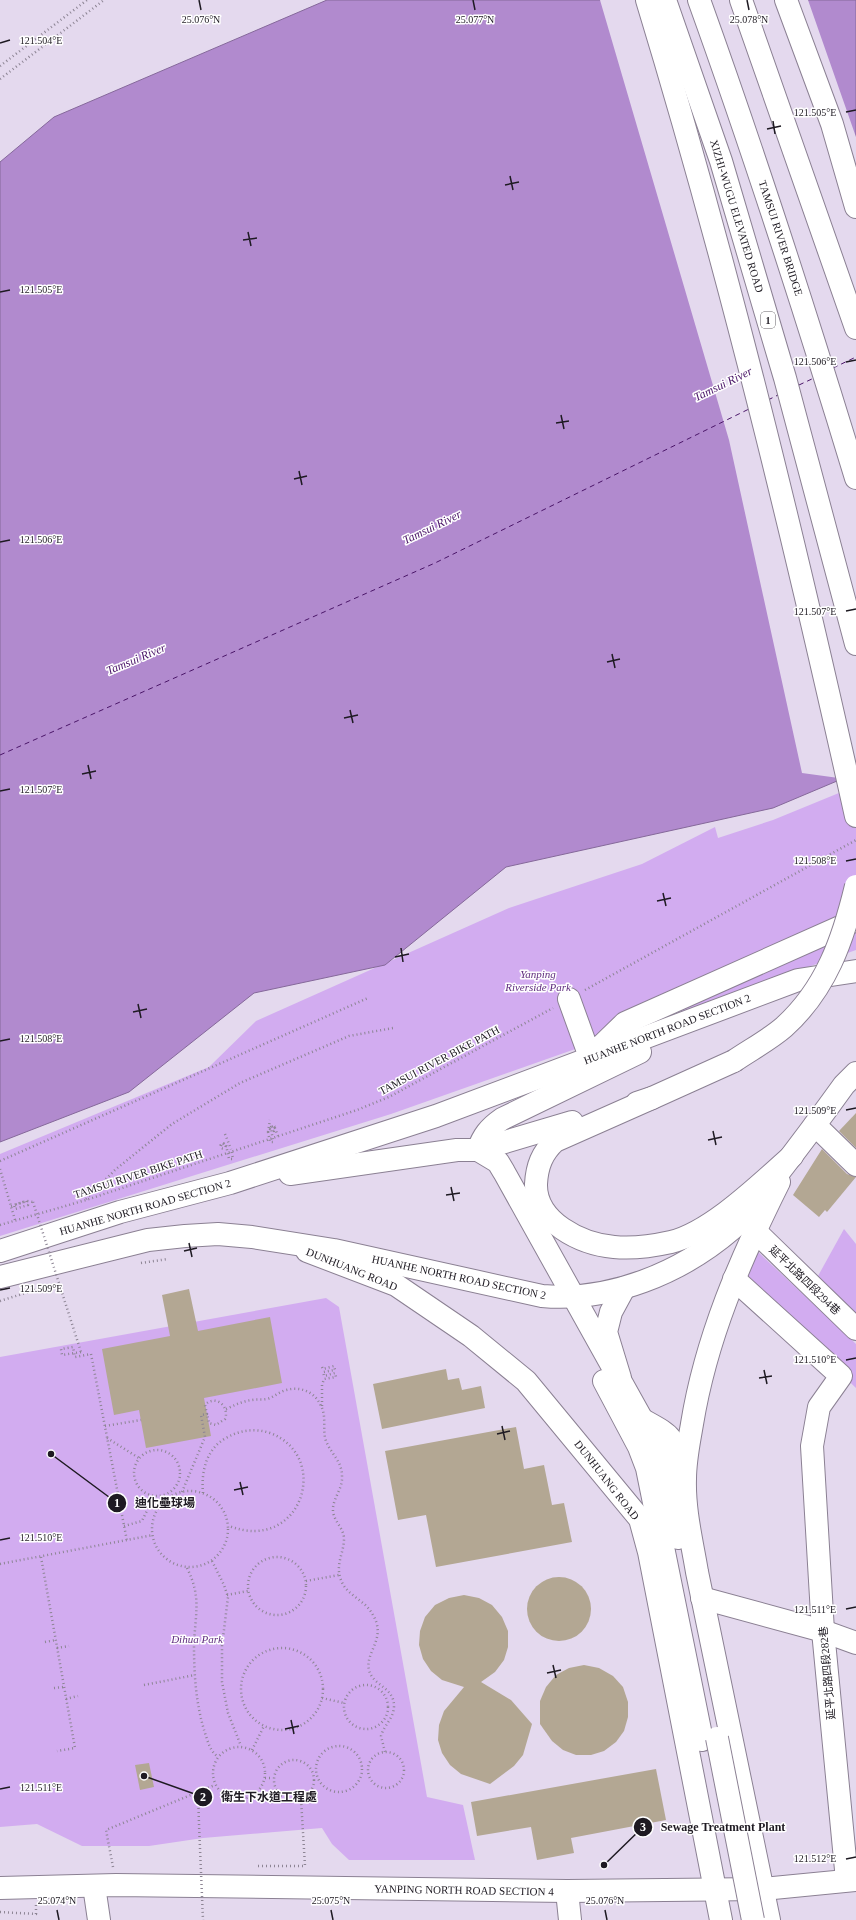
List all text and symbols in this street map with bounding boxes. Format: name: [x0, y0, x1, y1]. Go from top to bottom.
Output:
text: 25.076°N: [182, 14, 220, 25]
text: 25.077°N: [456, 14, 494, 25]
text: 25.078°N: [730, 14, 768, 25]
text: 121.504°E: [20, 35, 62, 46]
text: 121.505°E: [794, 107, 836, 118]
street label: XIZHI-WUGU ELEVATED ROAD: [708, 138, 766, 294]
street label: TAMSUI RIVER BRIDGE: [757, 179, 805, 298]
text: 121.505°E: [20, 284, 62, 295]
road number: 1: [761, 312, 775, 328]
text: 121.506°E: [794, 356, 836, 367]
water label: Tamsui River: [692, 364, 755, 404]
water label: Tamsui River: [401, 507, 464, 547]
text: 121.506°E: [20, 534, 62, 545]
text: 121.507°E: [794, 606, 836, 617]
water label: Tamsui River: [104, 640, 168, 678]
text: 121.507°E: [20, 784, 62, 795]
text: 121.508°E: [794, 855, 836, 866]
park label: Yanping Riverside Park: [504, 968, 572, 993]
street label: HUANHE NORTH ROAD SECTION 2: [582, 992, 752, 1066]
street label: TAMSUI RIVER BIKE PATH: [377, 1023, 501, 1097]
text: 121.508°E: [20, 1033, 62, 1044]
text: 121.509°E: [794, 1105, 836, 1116]
street label: TAMSUI RIVER BIKE PATH: [72, 1147, 204, 1201]
street label: HUANHE NORTH ROAD SECTION 2: [58, 1177, 232, 1237]
street label: 延平北路四段294巷: [767, 1243, 843, 1317]
street label: DUNHUANG ROAD: [305, 1245, 399, 1293]
street label: HUANHE NORTH ROAD SECTION 2: [371, 1253, 547, 1301]
text: 121.509°E: [20, 1283, 62, 1294]
text: 121.510°E: [794, 1354, 836, 1365]
street label: DUNHUANG ROAD: [572, 1438, 642, 1522]
callout: 迪化壘球場: [107, 1491, 203, 1515]
text: 1: [114, 1496, 120, 1510]
text: 迪化壘球場: [135, 1496, 195, 1510]
text: 121.510°E: [20, 1532, 62, 1543]
text: 121.511°E: [794, 1604, 836, 1615]
street label: 延平北路四段282巷: [817, 1626, 837, 1720]
park label: Dihua Park: [170, 1633, 224, 1645]
text: 121.511°E: [20, 1782, 62, 1793]
callout: 衛生下水道工程處: [193, 1785, 325, 1809]
text: 2: [200, 1790, 206, 1804]
text: 衛生下水道工程處: [221, 1790, 317, 1804]
callout: Sewage Treatment Plant: [633, 1815, 794, 1839]
text: 3: [640, 1820, 646, 1834]
text: Sewage Treatment Plant: [661, 1820, 785, 1834]
text: 121.512°E: [794, 1853, 836, 1864]
street label: YANPING NORTH ROAD SECTION 4: [374, 1882, 554, 1898]
text: 25.074°N: [38, 1895, 76, 1906]
text: 25.075°N: [312, 1895, 350, 1906]
text: 25.076°N: [586, 1895, 624, 1906]

